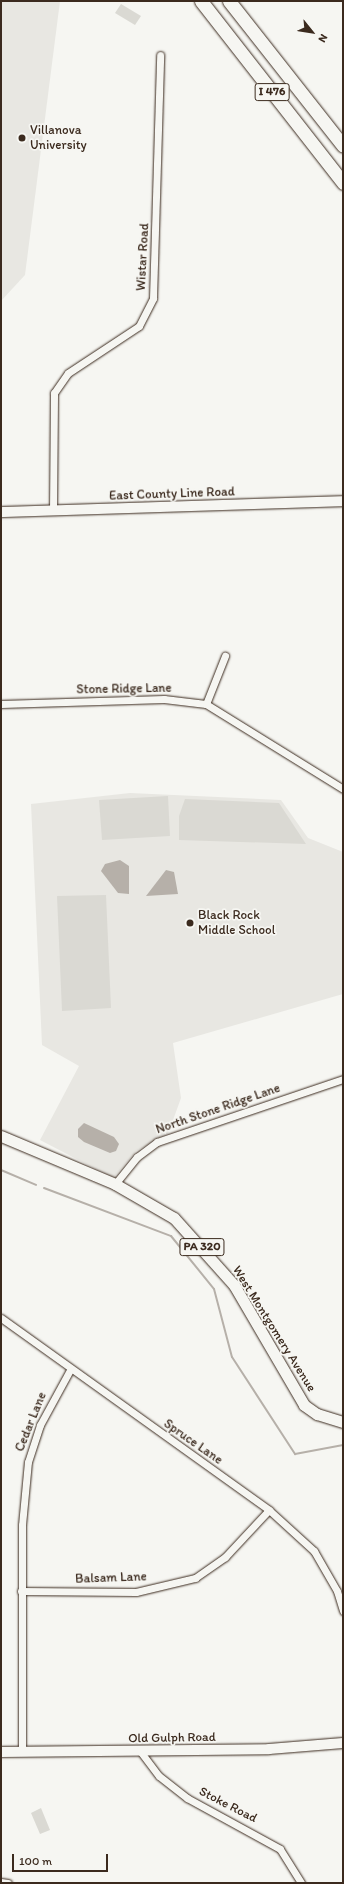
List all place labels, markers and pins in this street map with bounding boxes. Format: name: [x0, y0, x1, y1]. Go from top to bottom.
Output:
place label: Villanova University: [30, 123, 87, 154]
marker: Villanova University: [17, 133, 27, 143]
place label: Black Rock Middle School: [198, 908, 275, 939]
marker: Black Rock Middle School: [185, 918, 195, 928]

